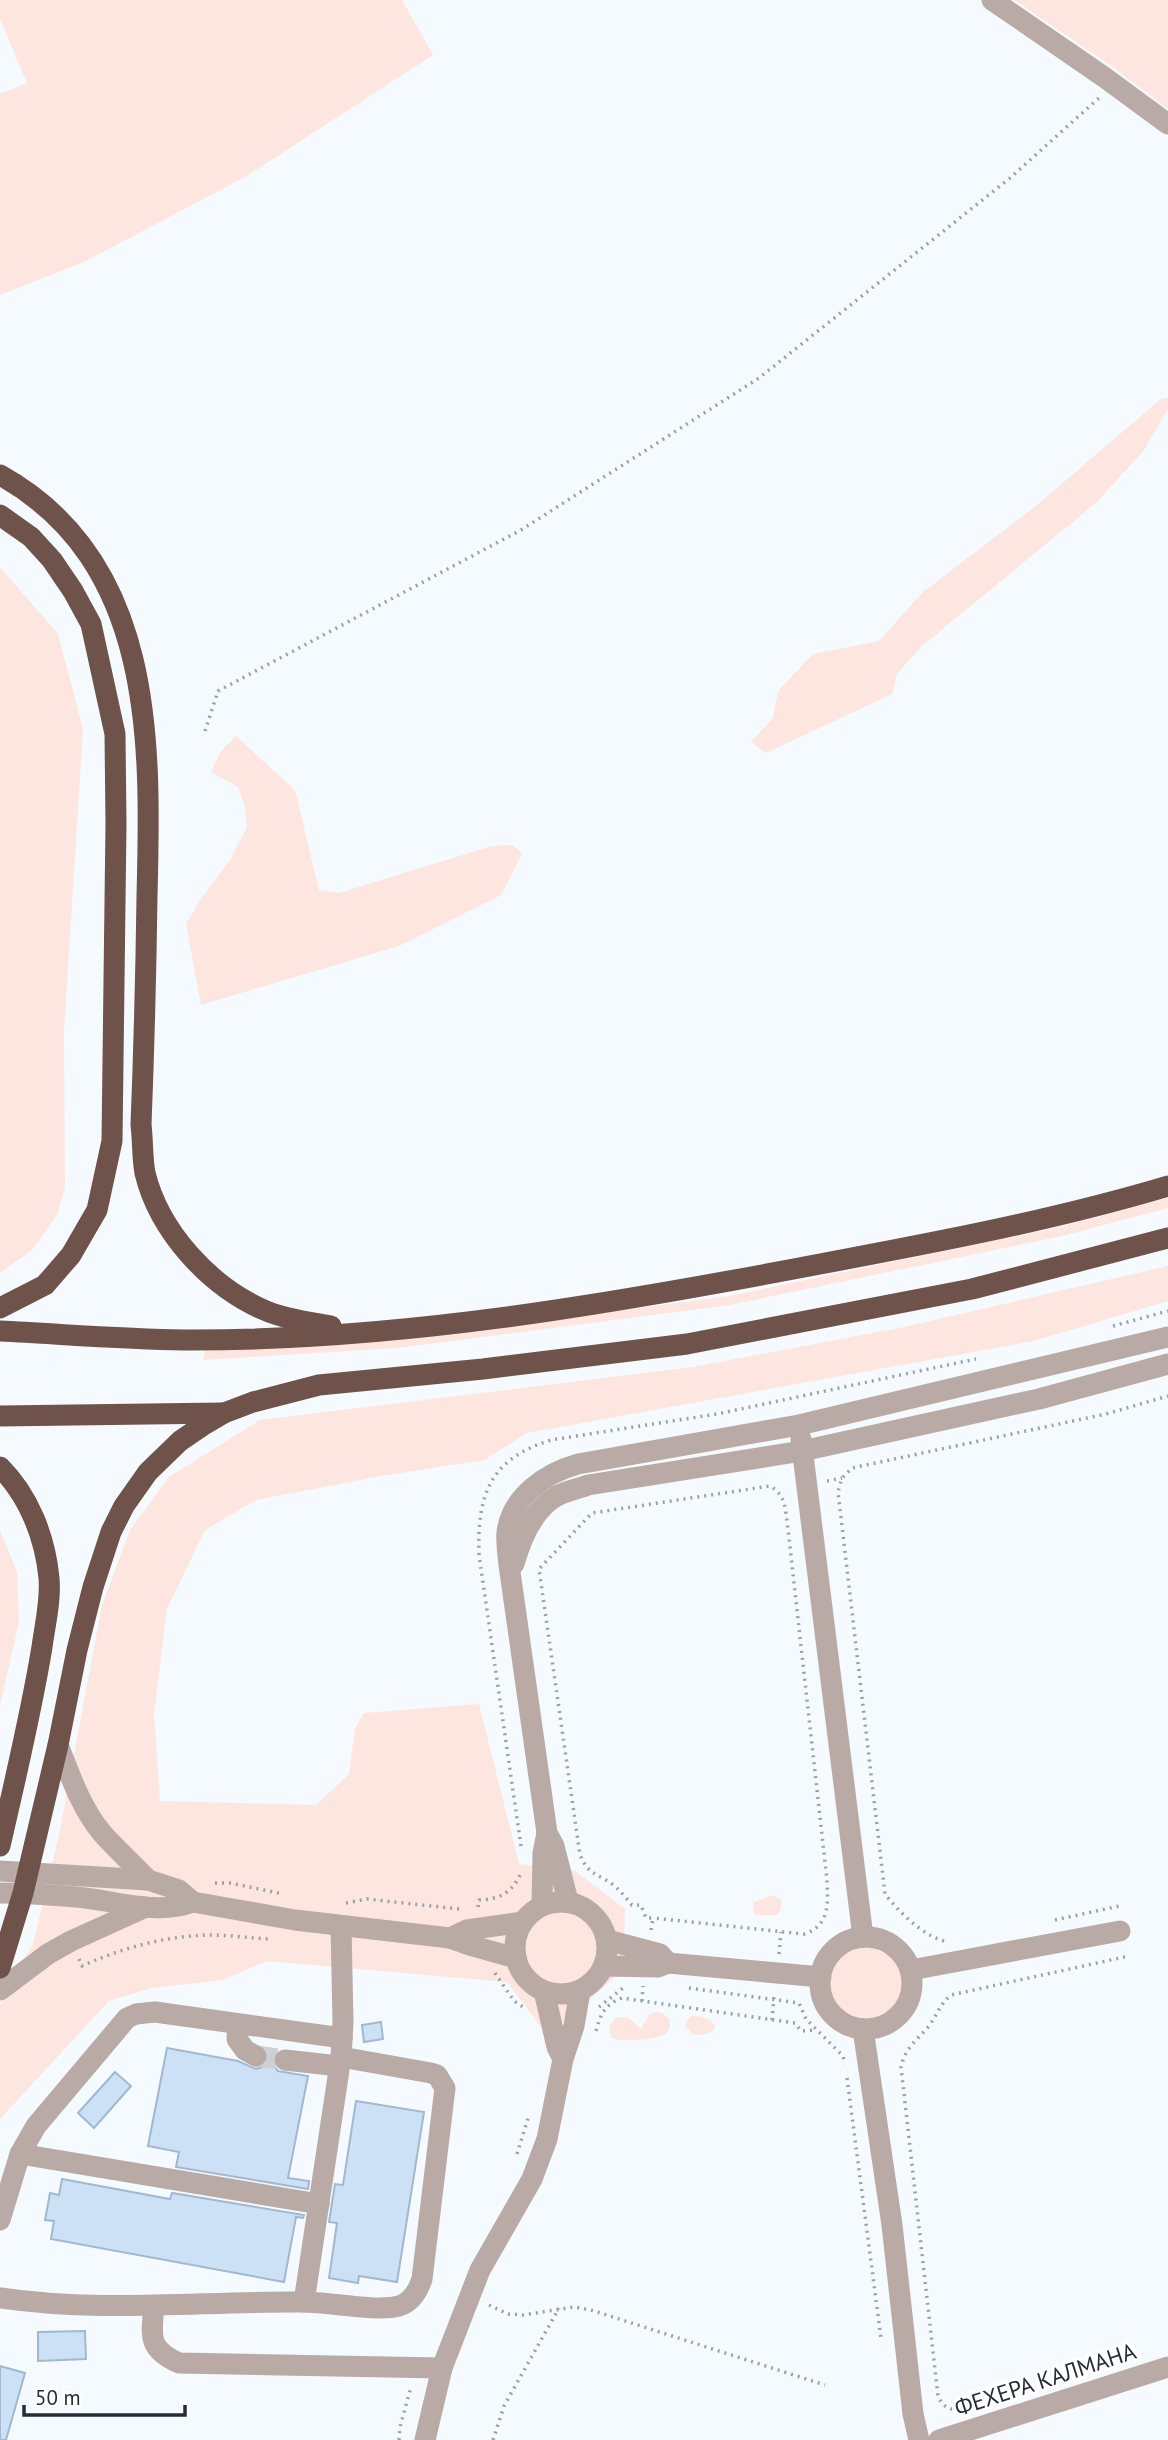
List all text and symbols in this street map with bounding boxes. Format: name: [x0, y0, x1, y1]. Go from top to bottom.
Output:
street label: ФЕХЕРА КАЛМАНА: [951, 2336, 1140, 2422]
scale bar: [24, 2374, 186, 2418]
text: 50 m: [35, 2384, 81, 2411]

